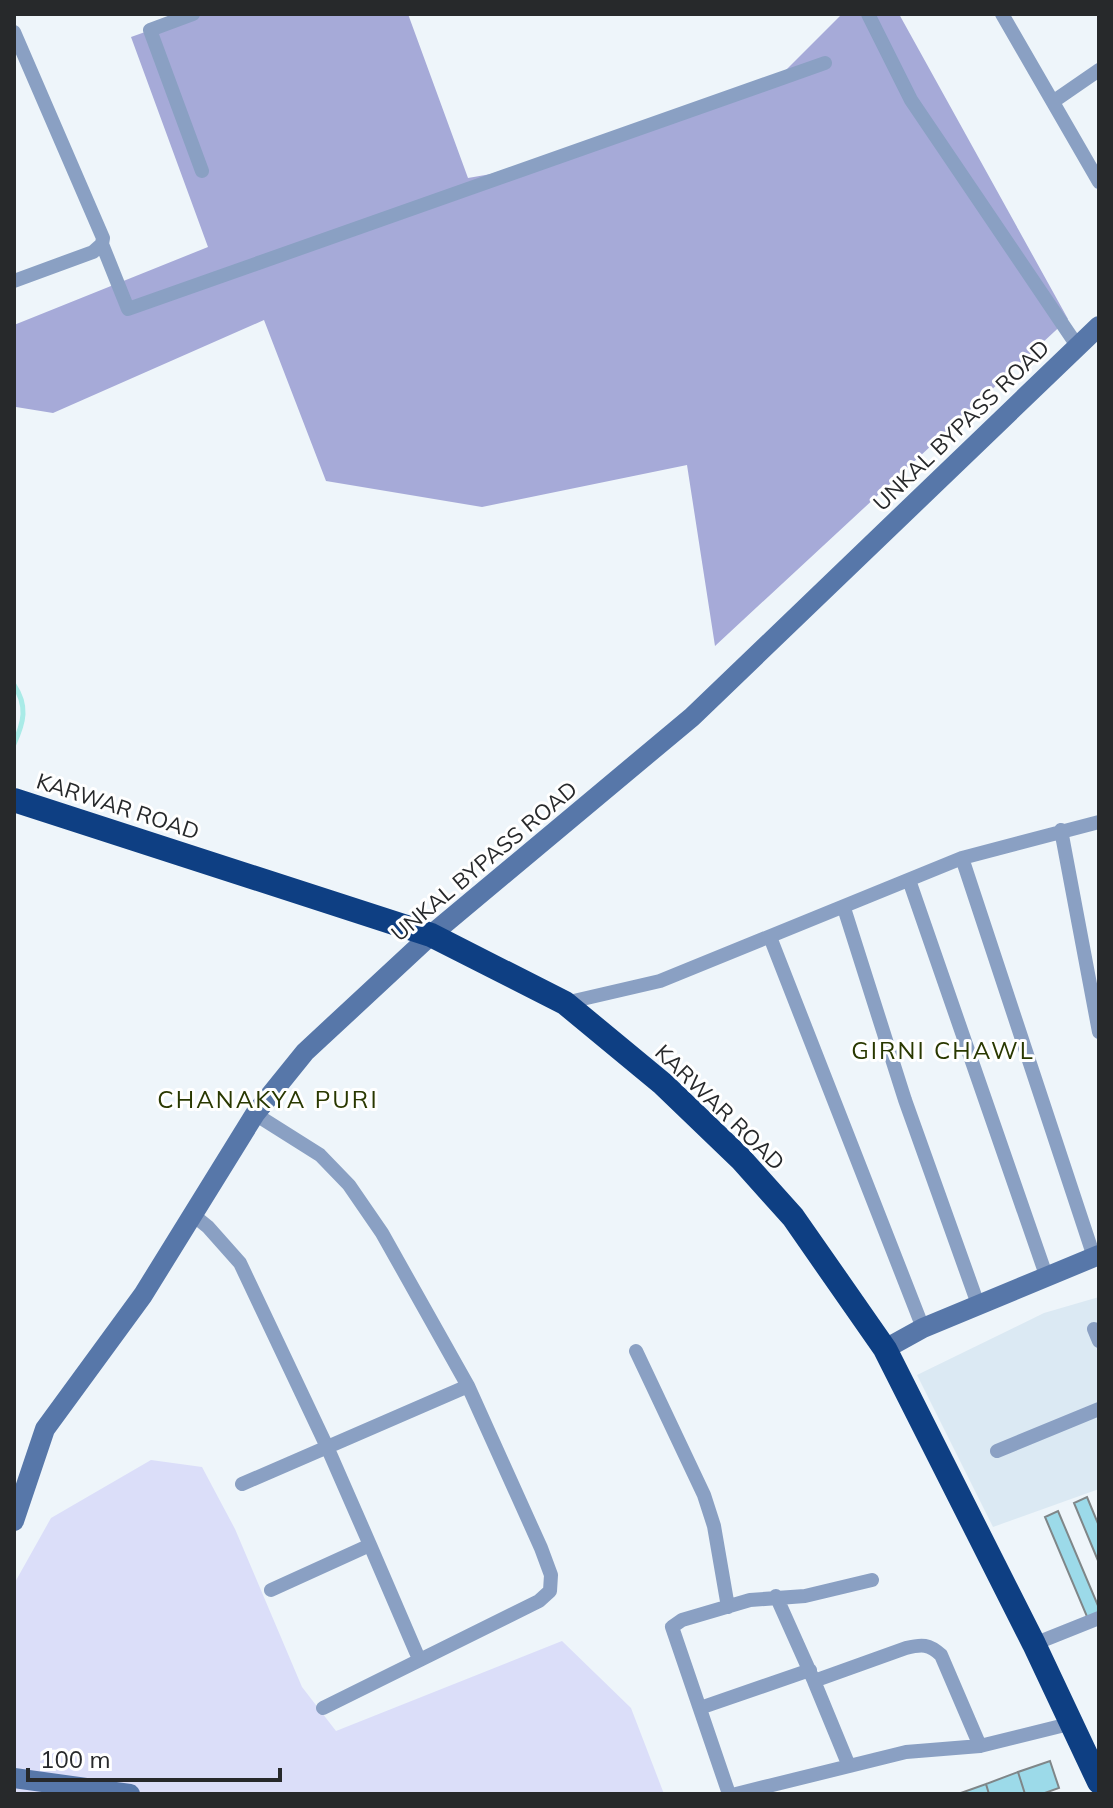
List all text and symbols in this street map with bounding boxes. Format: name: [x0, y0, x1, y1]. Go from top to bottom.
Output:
street label: UNKAL BYPASS ROAD: [867, 334, 1055, 516]
street label: KARWAR ROAD: [33, 767, 203, 845]
street label: UNKAL BYPASS ROAD: [385, 775, 583, 947]
district label: GIRNI CHAWL: [851, 1035, 1035, 1065]
street label: KARWAR ROAD: [649, 1038, 791, 1176]
district label: CHANAKYA PURI: [157, 1084, 379, 1114]
scale bar: [28, 1732, 280, 1782]
text: 100 m: [40, 1744, 111, 1774]

